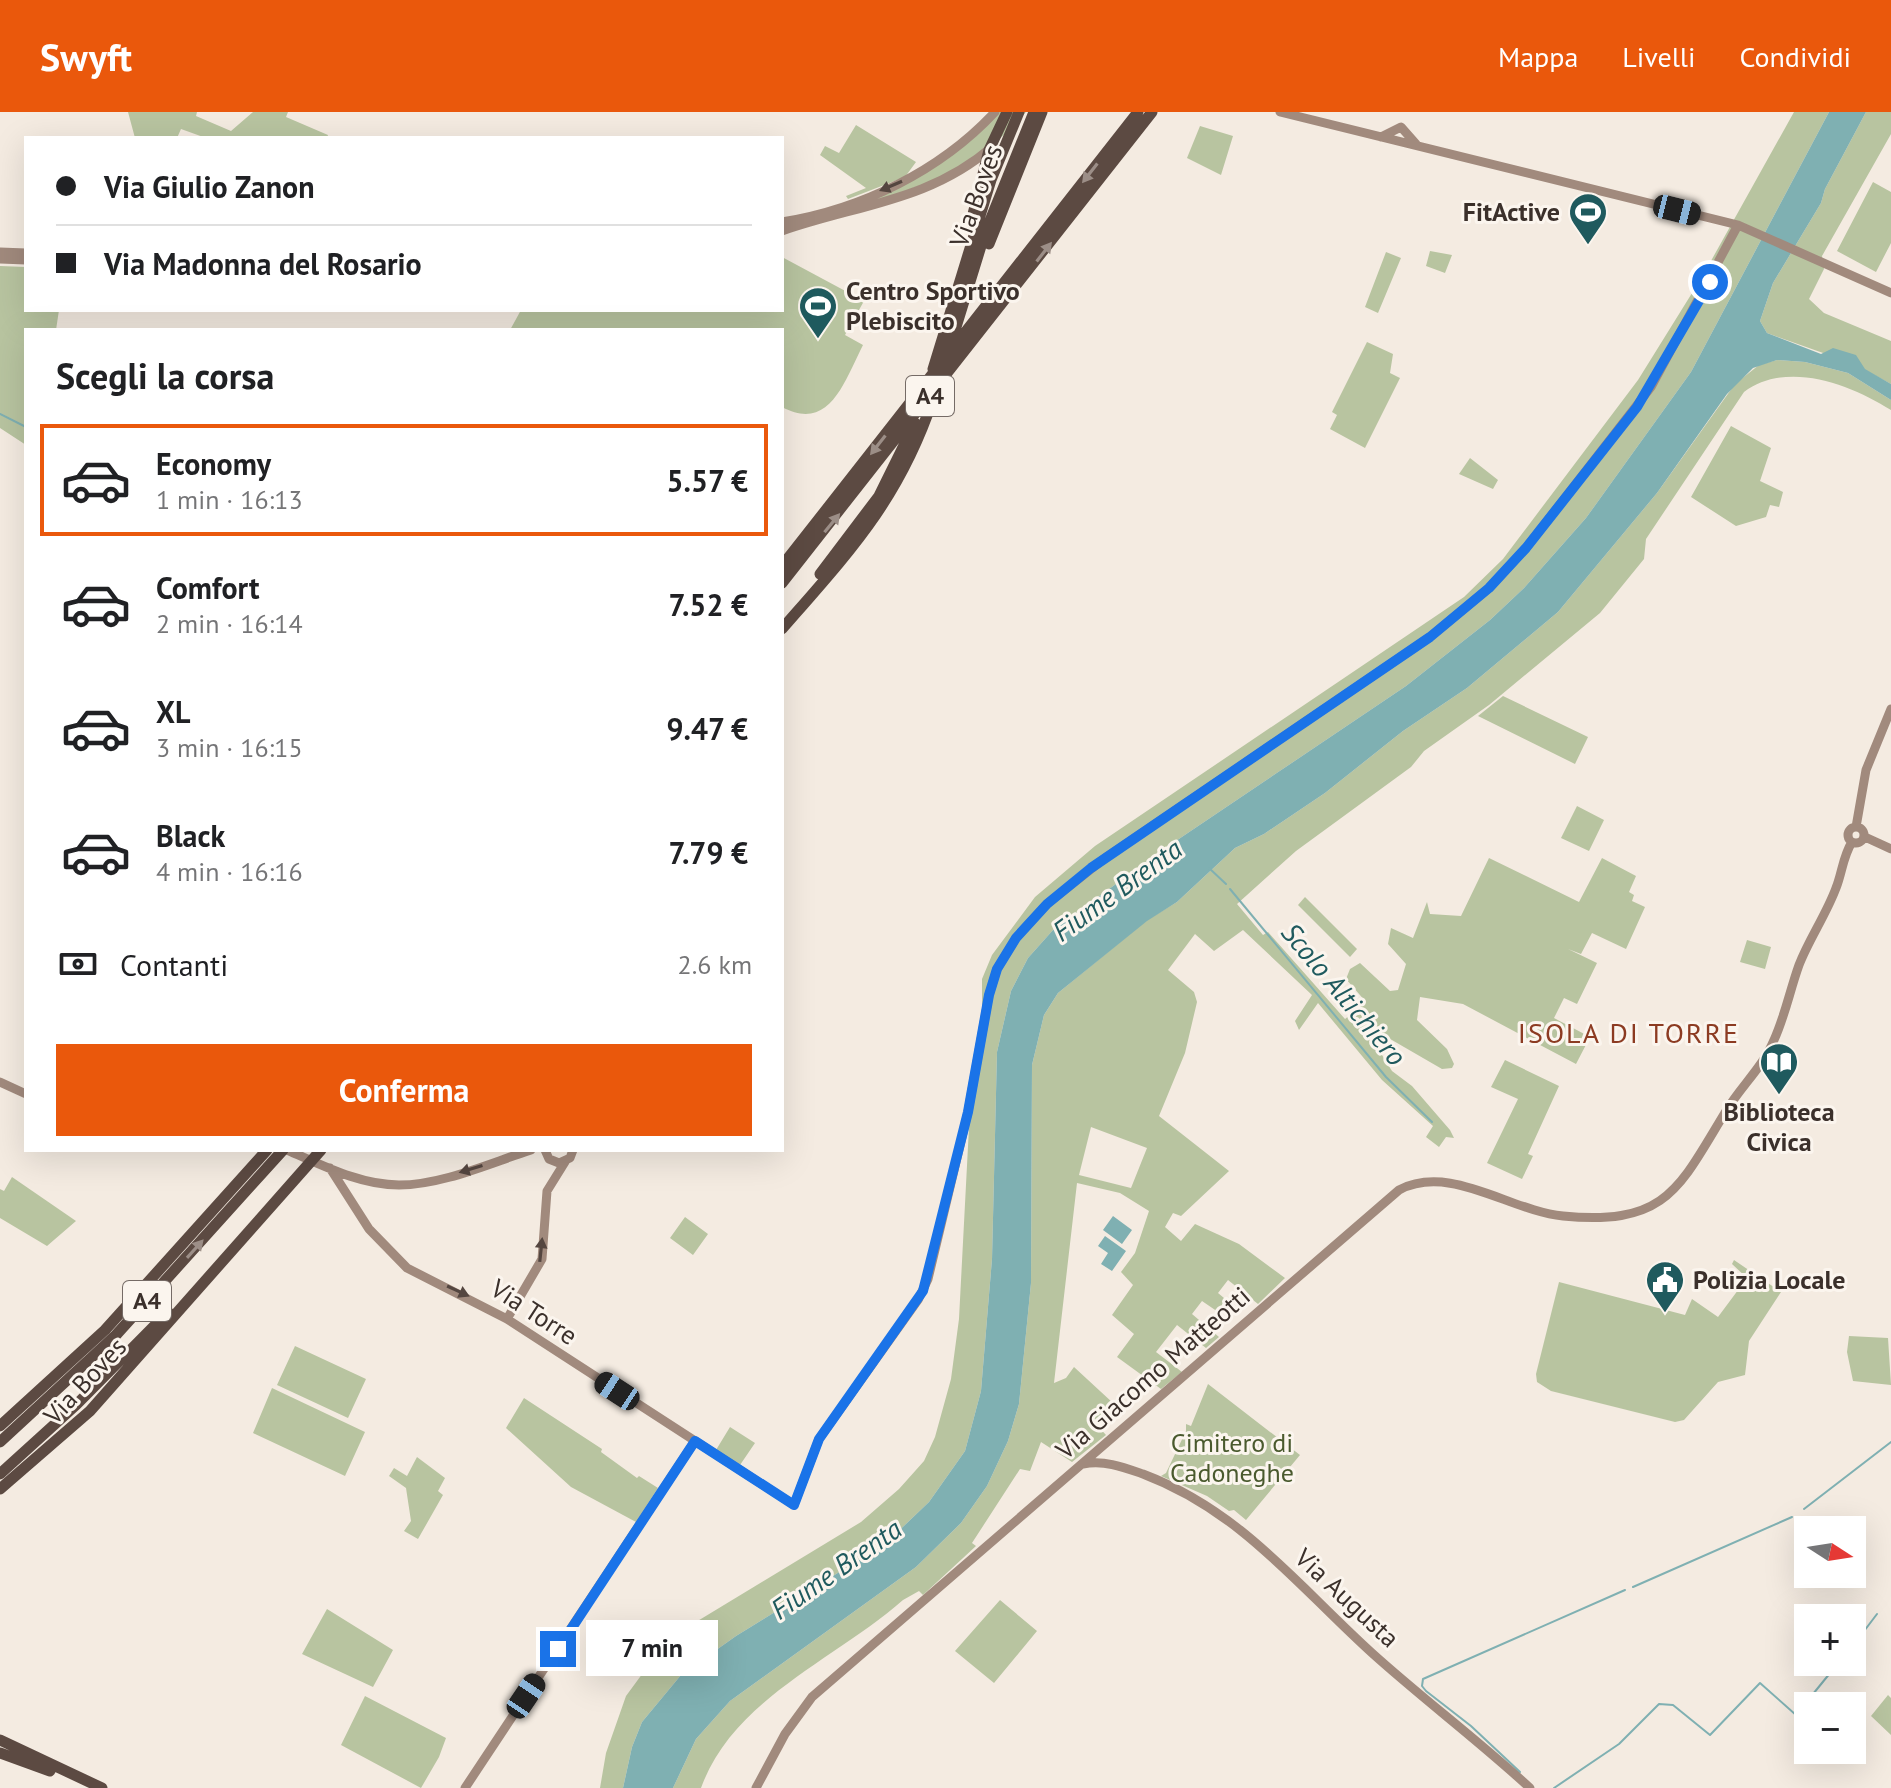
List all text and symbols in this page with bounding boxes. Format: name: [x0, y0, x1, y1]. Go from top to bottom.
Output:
text: Swyft: [40, 32, 132, 81]
text: Mappa: [1498, 38, 1578, 75]
text: Livelli: [1622, 38, 1696, 75]
text: Condividi: [1740, 38, 1851, 75]
street label: Via Boves: [941, 140, 1009, 253]
one-way arrow: [1082, 163, 1098, 184]
text: Via Giulio Zanon: [104, 167, 314, 206]
one-way arrow: [880, 180, 903, 193]
sports icon: FitActive: [1567, 191, 1609, 246]
car: [1651, 193, 1703, 227]
place label: FitActive: [1463, 195, 1560, 228]
one-way arrow: [1035, 242, 1051, 262]
text: Via Madonna del Rosario: [104, 244, 422, 283]
route start: [1692, 264, 1728, 300]
place label: Centro Sportivo Plebiscito: [846, 274, 1020, 337]
sports icon: Centro Sportivo Plebiscito: [797, 285, 839, 340]
text: Scegli la corsa: [56, 352, 274, 399]
road number: A4: [906, 376, 954, 416]
one-way arrow: [870, 435, 886, 455]
icon: car: [60, 444, 132, 516]
text: Economy: [156, 444, 271, 483]
text: 5.57 €: [667, 461, 748, 500]
text: 1 min · 16:13: [156, 483, 303, 516]
one-way arrow: [823, 513, 839, 533]
icon: car: [60, 568, 132, 640]
text: Comfort: [156, 568, 259, 607]
text: 7.52 €: [669, 585, 748, 624]
text: 2 min · 16:14: [156, 607, 303, 640]
icon: car: [60, 692, 132, 764]
text: XL: [156, 692, 190, 731]
text: 9.47 €: [667, 709, 748, 748]
text: 3 min · 16:15: [156, 731, 303, 764]
icon: car: [60, 816, 132, 888]
text: Black: [156, 816, 225, 855]
water label: Fiume Brenta: [1044, 830, 1189, 949]
text: 7.79 €: [669, 833, 748, 872]
text: 4 min · 16:16: [156, 855, 303, 888]
water label: Scolo Altichiero: [1274, 914, 1415, 1073]
icon: cash: [56, 942, 100, 986]
text: Contanti: [120, 945, 228, 984]
text: 2.6 km: [678, 948, 752, 981]
district label: ISOLA DI TORRE: [1518, 1014, 1740, 1051]
library icon: Biblioteca Civica: [1758, 1041, 1800, 1096]
button: Conferma: [56, 1044, 752, 1136]
place label: Biblioteca Civica: [1723, 1095, 1835, 1158]
one-way arrow: [459, 1163, 483, 1176]
one-way arrow: [535, 1237, 548, 1262]
one-way arrow: [185, 1240, 203, 1259]
public building icon: Polizia Locale: [1644, 1259, 1686, 1314]
place label: Polizia Locale: [1693, 1263, 1845, 1296]
street label: Via Torre: [484, 1271, 584, 1352]
street label: Via Giacomo Matteotti: [1048, 1279, 1257, 1467]
road number: A4: [123, 1281, 171, 1321]
one-way arrow: [446, 1284, 470, 1298]
street label: Via Boves: [35, 1330, 133, 1432]
car: [590, 1368, 644, 1414]
park label: Cimitero di Cadoneghe: [1170, 1426, 1294, 1489]
water label: Fiume Brenta: [763, 1510, 909, 1627]
north arrow: [1794, 1516, 1866, 1588]
map controls: [1794, 1516, 1866, 1764]
street label: Via Augusta: [1288, 1540, 1406, 1654]
button: +: [1794, 1604, 1866, 1676]
callout: 7 min: [586, 1621, 718, 1677]
route end: [540, 1631, 576, 1667]
text: 7 min: [621, 1631, 683, 1664]
car: [503, 1669, 549, 1723]
button: −: [1794, 1692, 1866, 1764]

